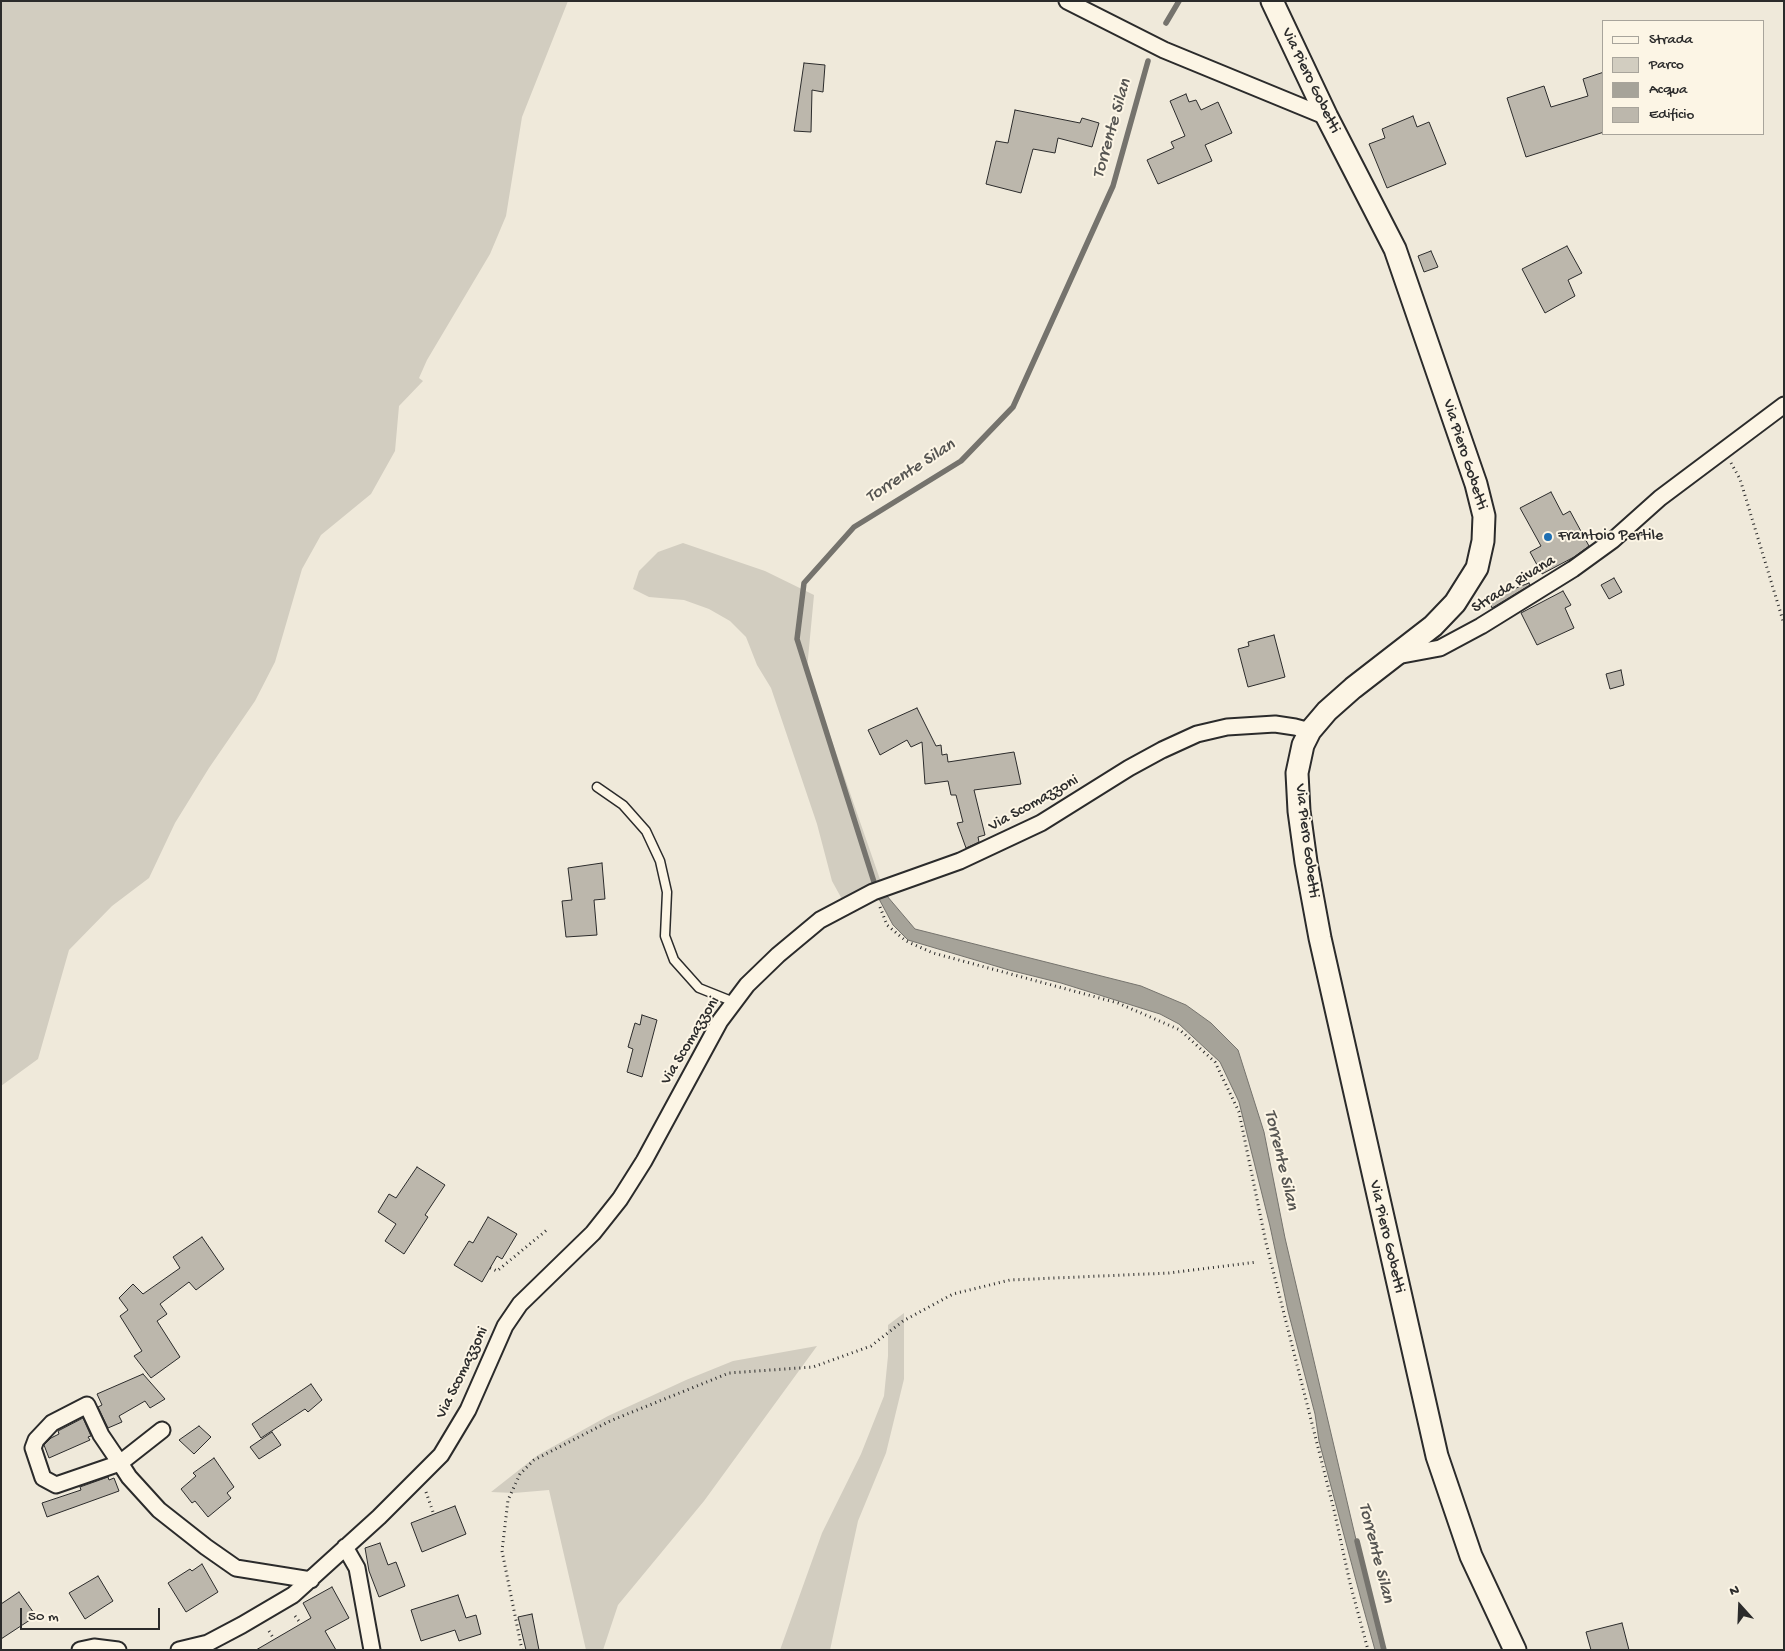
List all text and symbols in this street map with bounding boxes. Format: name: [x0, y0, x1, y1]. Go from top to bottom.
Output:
legend: [1602, 20, 1765, 135]
street label: Via Piero Gobetti: [1276, 25, 1344, 137]
text: Strada: [1649, 31, 1693, 49]
text: Parco: [1649, 56, 1684, 74]
water label: Torrente Silan: [1088, 77, 1138, 181]
text: Acqua: [1649, 81, 1687, 99]
text: Edificio: [1649, 106, 1694, 124]
street label: Via Piero Gobetti: [1437, 397, 1491, 513]
water label: Torrente Silan: [862, 435, 960, 509]
place label: Frantoio Pertile: [1558, 527, 1663, 547]
marker: Frantoio Pertile: [1542, 531, 1554, 543]
street label: Strada Rivana: [1469, 552, 1559, 618]
street label: Via Scomazzoni: [986, 771, 1082, 837]
street label: Via Piero Gobetti: [1289, 783, 1323, 899]
street label: Via Scomazzoni: [657, 993, 725, 1089]
water label: Torrente Silan: [1258, 1108, 1302, 1212]
street label: Via Piero Gobetti: [1364, 1179, 1408, 1295]
street label: Via Scomazzoni: [432, 1324, 494, 1422]
water label: Torrente Silan: [1352, 1501, 1398, 1605]
north arrow: [1715, 1581, 1765, 1631]
text: N: [1727, 1582, 1742, 1601]
scale bar: [22, 1598, 162, 1630]
text: 50 m: [28, 1608, 59, 1626]

